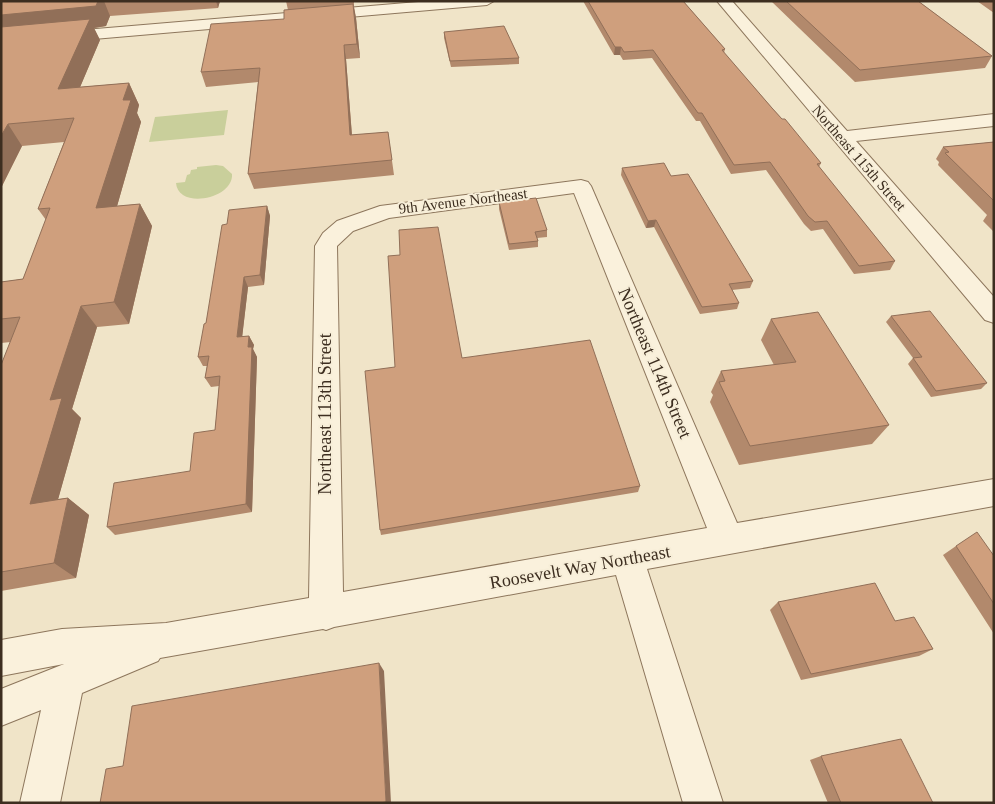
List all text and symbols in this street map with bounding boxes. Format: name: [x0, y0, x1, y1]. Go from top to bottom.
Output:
street label: Northeast 115th Street: [809, 102, 910, 215]
street label: 9th Avenue Northeast: [398, 185, 529, 217]
street label: Northeast 114th Street: [614, 285, 696, 441]
street label: Northeast 113th Street: [315, 333, 335, 495]
street label: Roosevelt Way Northeast: [488, 541, 672, 593]

